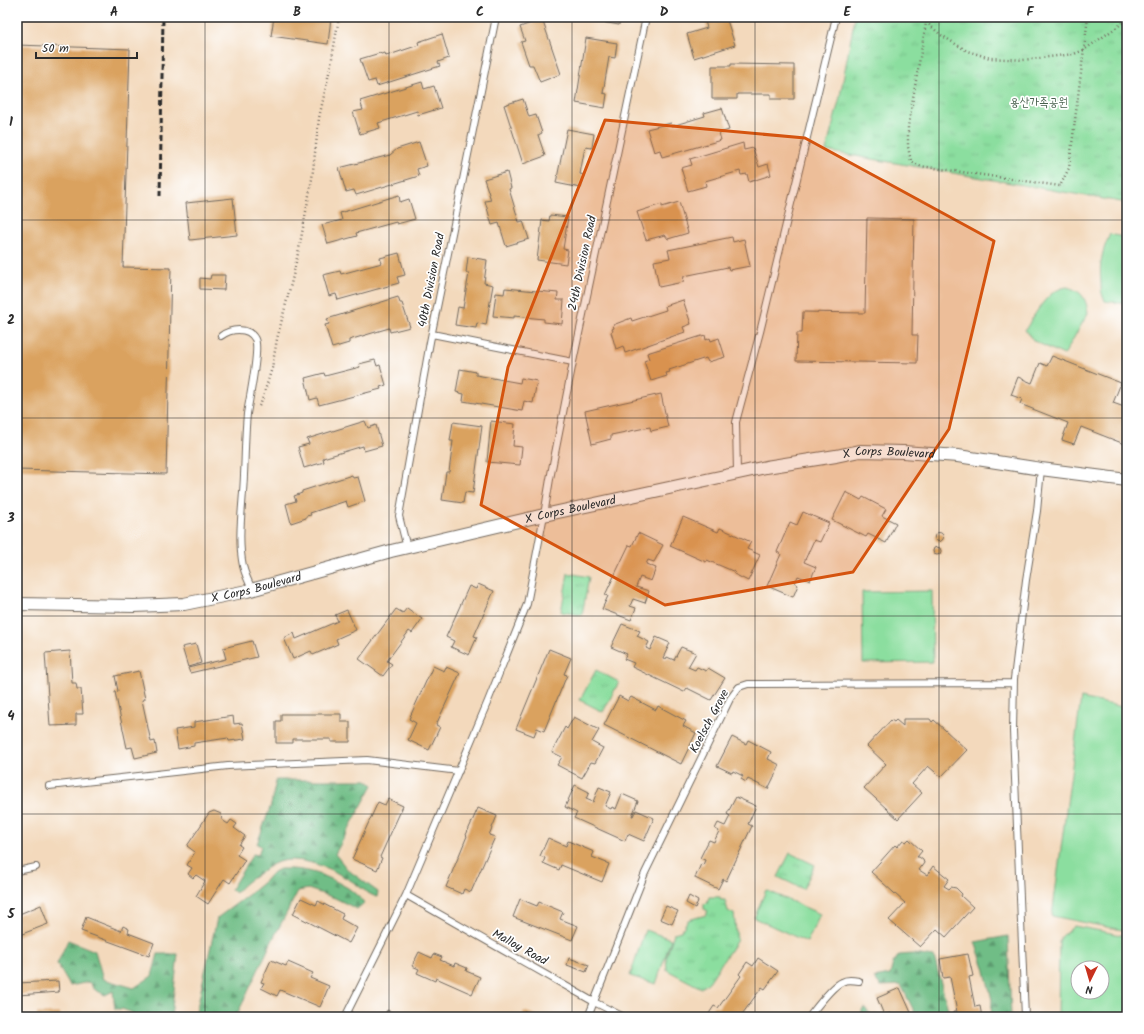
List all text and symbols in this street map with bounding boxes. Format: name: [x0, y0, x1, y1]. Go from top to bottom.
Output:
text: A: [110, 2, 118, 23]
text: B: [293, 2, 301, 23]
text: C: [476, 2, 484, 23]
text: D: [660, 2, 669, 23]
text: E: [843, 2, 851, 23]
text: F: [1026, 2, 1034, 23]
scale bar: [36, 34, 137, 60]
text: 50 m: [42, 39, 69, 58]
park label: 용산가족공원: [1010, 93, 1068, 112]
text: 1: [9, 112, 13, 133]
street label: 24th Division Road: [563, 213, 602, 312]
street label: 40th Division Road: [413, 230, 450, 329]
text: 2: [7, 310, 15, 331]
street label: X Corps Boulevard: [841, 442, 936, 464]
street label: X Corps Boulevard: [523, 491, 619, 529]
text: 3: [6, 508, 15, 529]
street label: X Corps Boulevard: [209, 567, 304, 608]
street label: Koelsch Grove: [685, 685, 734, 757]
text: 4: [7, 706, 15, 727]
text: 5: [7, 904, 16, 925]
street label: Malloy Road: [489, 924, 552, 971]
north arrow: [1070, 960, 1110, 1000]
text: N: [1085, 980, 1093, 998]

